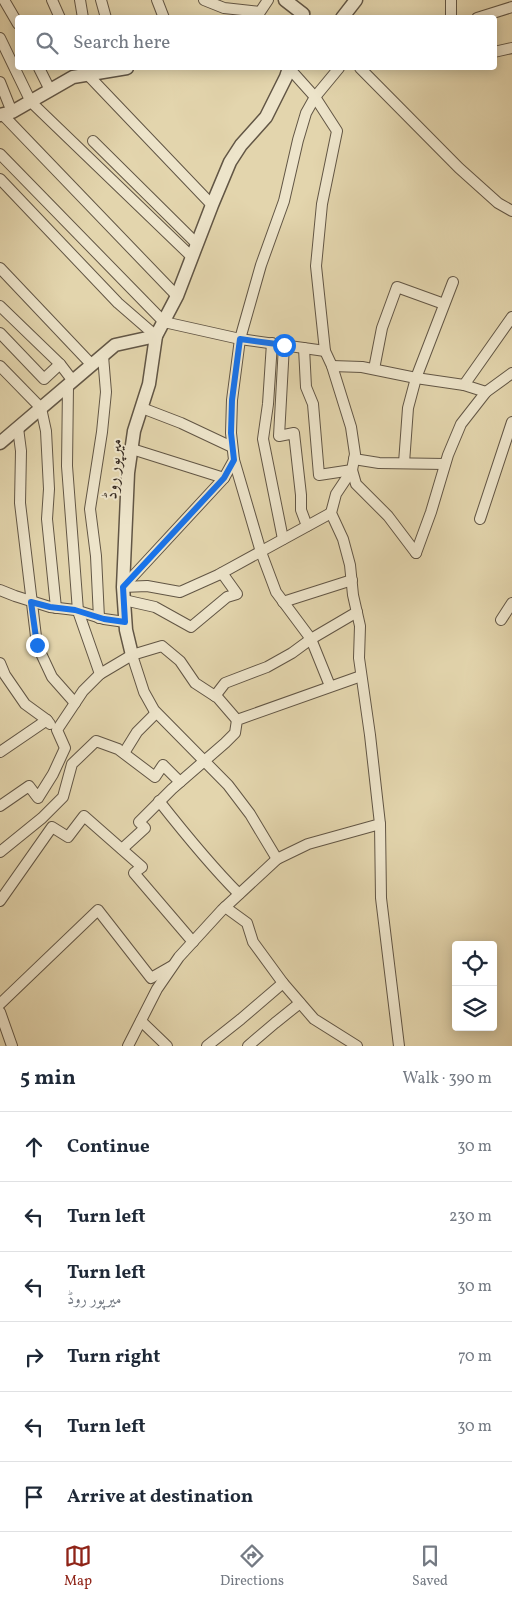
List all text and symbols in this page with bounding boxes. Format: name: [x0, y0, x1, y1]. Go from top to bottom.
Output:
search box: [15, 15, 497, 70]
icon: search: [33, 29, 61, 57]
text: Search here: [73, 30, 170, 56]
route start: [273, 334, 296, 357]
street label: میرپور روڈ: [99, 438, 130, 501]
route end: [26, 634, 49, 657]
map controls: [452, 941, 497, 1031]
button: locate: [452, 941, 497, 986]
button: layers: [452, 986, 497, 1031]
text: 5 min: [20, 1064, 76, 1093]
text: Walk · 390 m: [403, 1068, 492, 1090]
icon: ahead: [20, 1133, 48, 1161]
text: Continue: [67, 1134, 150, 1160]
text: 30 m: [457, 1136, 492, 1158]
icon: left: [20, 1203, 48, 1231]
text: Turn left: [67, 1204, 146, 1230]
text: 230 m: [449, 1206, 492, 1228]
text: Turn left: [67, 1260, 146, 1286]
icon: left: [20, 1273, 48, 1301]
text: 30 m: [457, 1276, 492, 1298]
text: میرپور روڈ: [67, 1289, 121, 1311]
icon: right: [20, 1343, 48, 1371]
text: Turn right: [67, 1344, 160, 1370]
text: 70 m: [458, 1346, 492, 1368]
icon: left: [20, 1413, 48, 1441]
text: Turn left: [67, 1414, 146, 1440]
text: 30 m: [457, 1416, 492, 1438]
icon: arrive: [20, 1483, 48, 1511]
text: Arrive at destination: [67, 1484, 253, 1510]
tab: Map: [64, 1542, 92, 1591]
tab: Directions: [220, 1542, 284, 1591]
tab: Saved: [412, 1542, 448, 1591]

